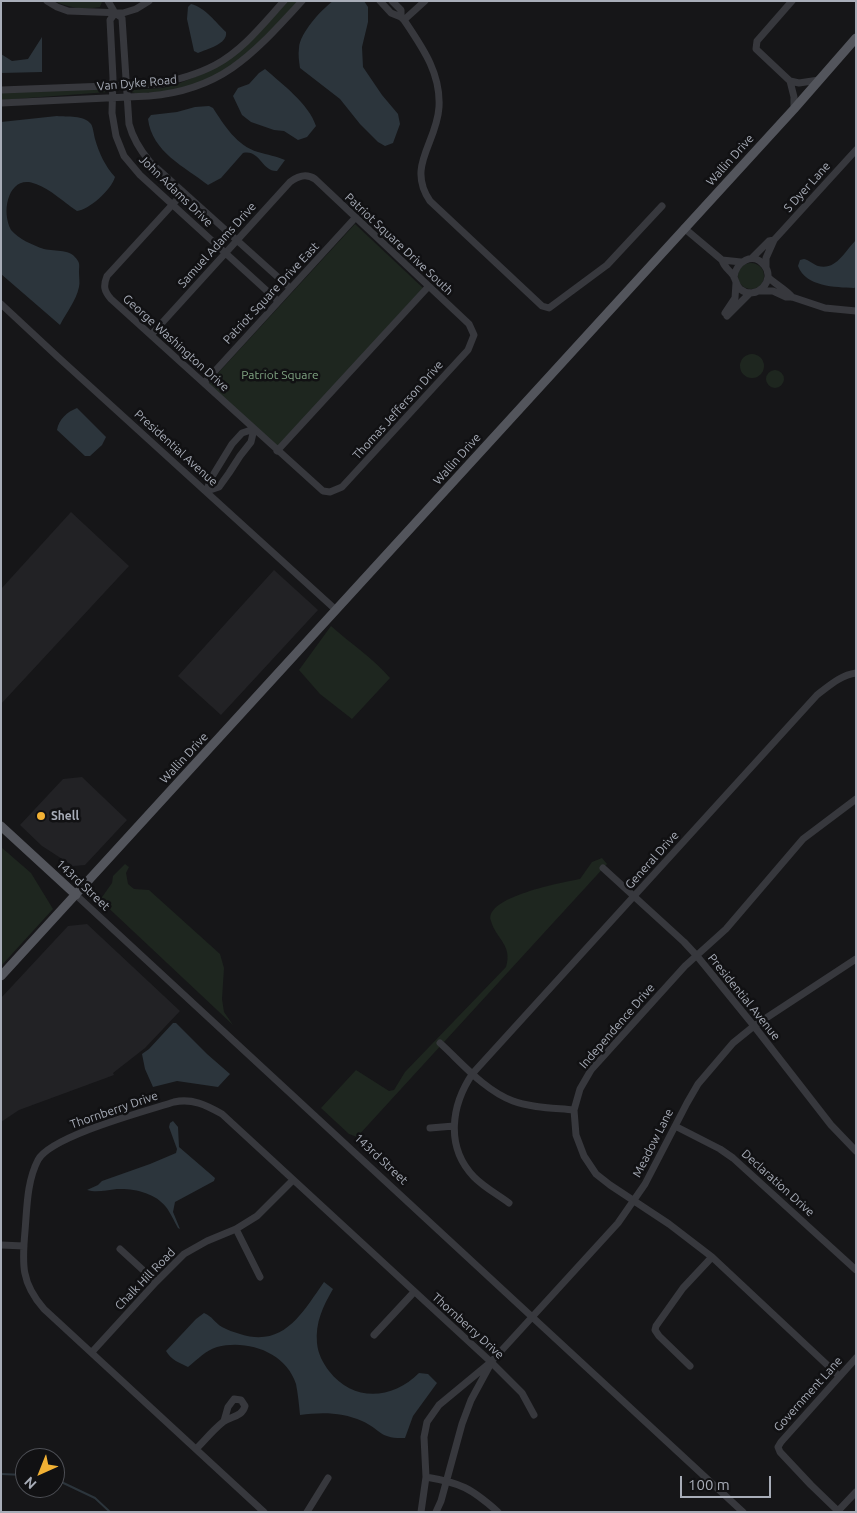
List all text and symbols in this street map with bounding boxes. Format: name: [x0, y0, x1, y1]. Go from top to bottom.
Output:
street label: Van Dyke Road: [96, 72, 178, 94]
street label: Wallin Drive: [703, 131, 757, 189]
street label: John Adams Drive: [136, 152, 216, 230]
street label: S Dyer Lane: [781, 159, 833, 215]
street label: Patriot Square Drive South: [342, 190, 456, 298]
street label: Samuel Adams Drive: [175, 199, 259, 291]
street label: Patriot Square Drive East: [220, 239, 322, 347]
street label: George Washington Drive: [120, 292, 232, 394]
street label: Thomas Jefferson Drive: [350, 358, 446, 462]
park label: Patriot Square: [241, 368, 319, 382]
street label: Presidential Avenue: [131, 407, 221, 489]
street label: Wallin Drive: [430, 430, 484, 488]
street label: Wallin Drive: [157, 730, 211, 786]
place label: Shell: [51, 809, 79, 823]
marker: Shell: [35, 810, 47, 822]
street label: General Drive: [622, 828, 682, 892]
street label: 143rd Street: [53, 857, 113, 913]
street label: Presidential Avenue: [705, 951, 783, 1043]
street label: Independence Drive: [576, 981, 658, 1071]
street label: Thornberry Drive: [68, 1088, 160, 1132]
street label: Meadow Lane: [630, 1106, 676, 1180]
street label: 143rd Street: [351, 1131, 411, 1187]
street label: Declaration Drive: [739, 1146, 817, 1220]
street label: Chalk Hill Road: [112, 1245, 178, 1313]
street label: Thornberry Drive: [429, 1290, 507, 1362]
street label: Government Lane: [771, 1354, 845, 1434]
north arrow: [15, 1448, 65, 1498]
scale bar: [682, 1466, 773, 1498]
text: N: [21, 1474, 40, 1492]
text: 100 m: [688, 1476, 730, 1493]

